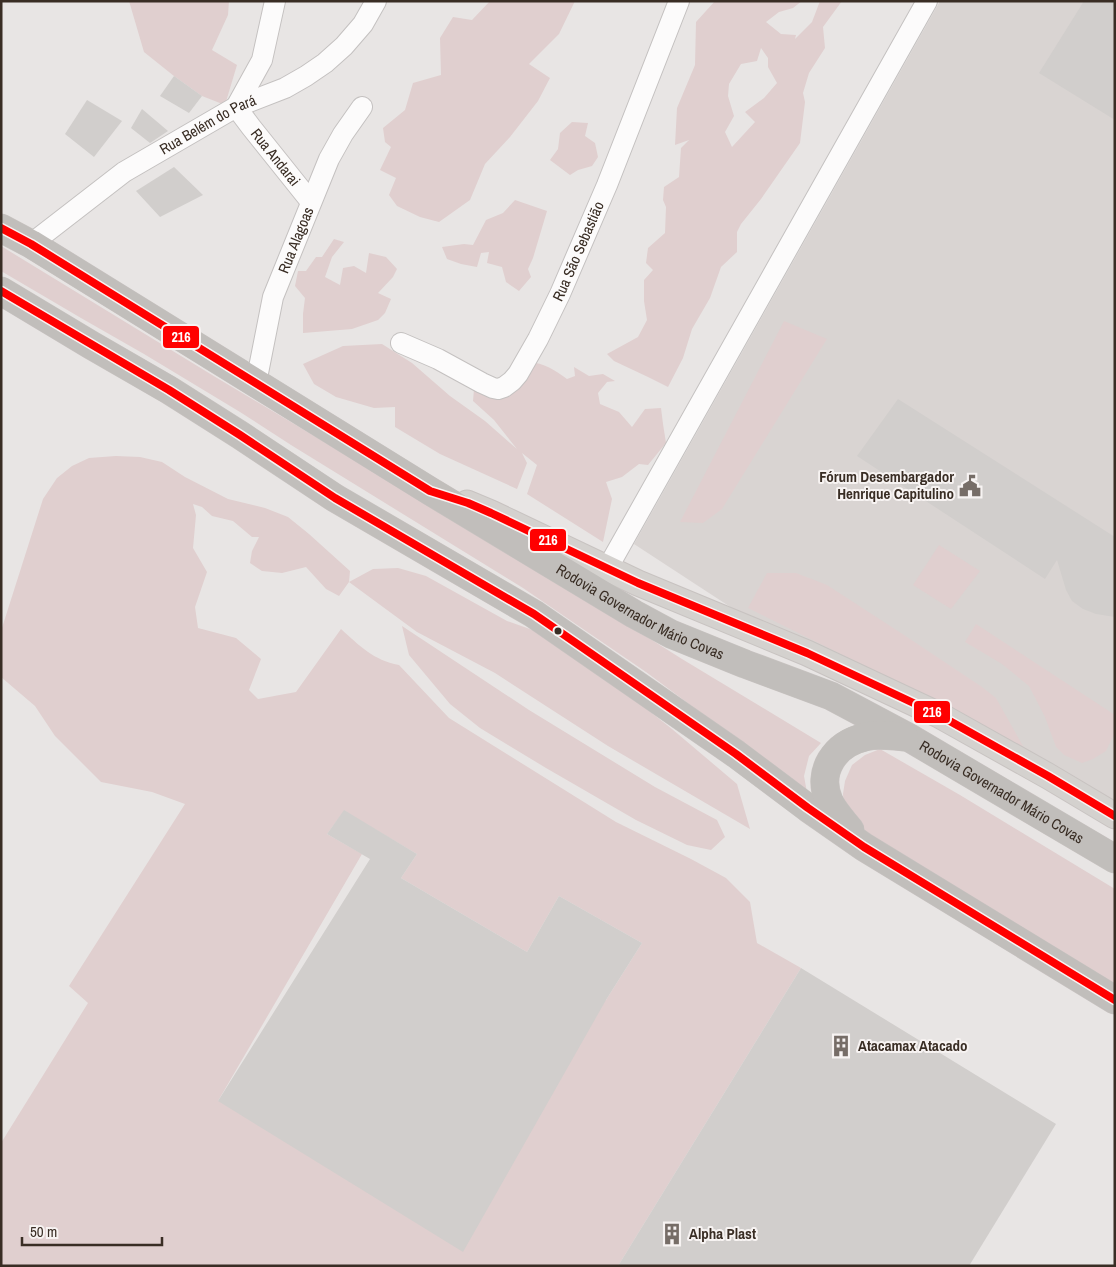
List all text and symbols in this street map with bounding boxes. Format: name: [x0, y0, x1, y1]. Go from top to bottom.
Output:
street label: Rua Belém do Pará: [155, 89, 259, 159]
street label: Rua Andarai: [246, 124, 305, 190]
street label: Rua São Sebastião: [547, 198, 609, 305]
street label: Rua Alagoas: [273, 204, 318, 276]
line badge: 216: [162, 325, 200, 349]
text: 216: [171, 328, 191, 346]
place label: Fórum Desembargador Henrique Capitulino: [819, 466, 954, 504]
public building icon: Fórum Desembargador Henrique Capitulino: [957, 473, 983, 499]
line badge: 216: [529, 528, 567, 552]
text: 216: [538, 531, 558, 549]
street label: Rodovia Governador Mário Covas: [552, 559, 727, 664]
unlabelled marker: [553, 626, 563, 636]
line badge: 216: [913, 700, 951, 724]
text: 216: [922, 703, 942, 721]
street label: Rodovia Governador Mário Covas: [916, 735, 1088, 848]
building icon: Atacamax Atacado: [828, 1033, 854, 1059]
place label: Atacamax Atacado: [858, 1035, 968, 1056]
scale bar: [22, 1214, 162, 1246]
text: 50 m: [30, 1221, 57, 1242]
building icon: Alpha Plast: [659, 1221, 685, 1247]
place label: Alpha Plast: [689, 1223, 756, 1244]

